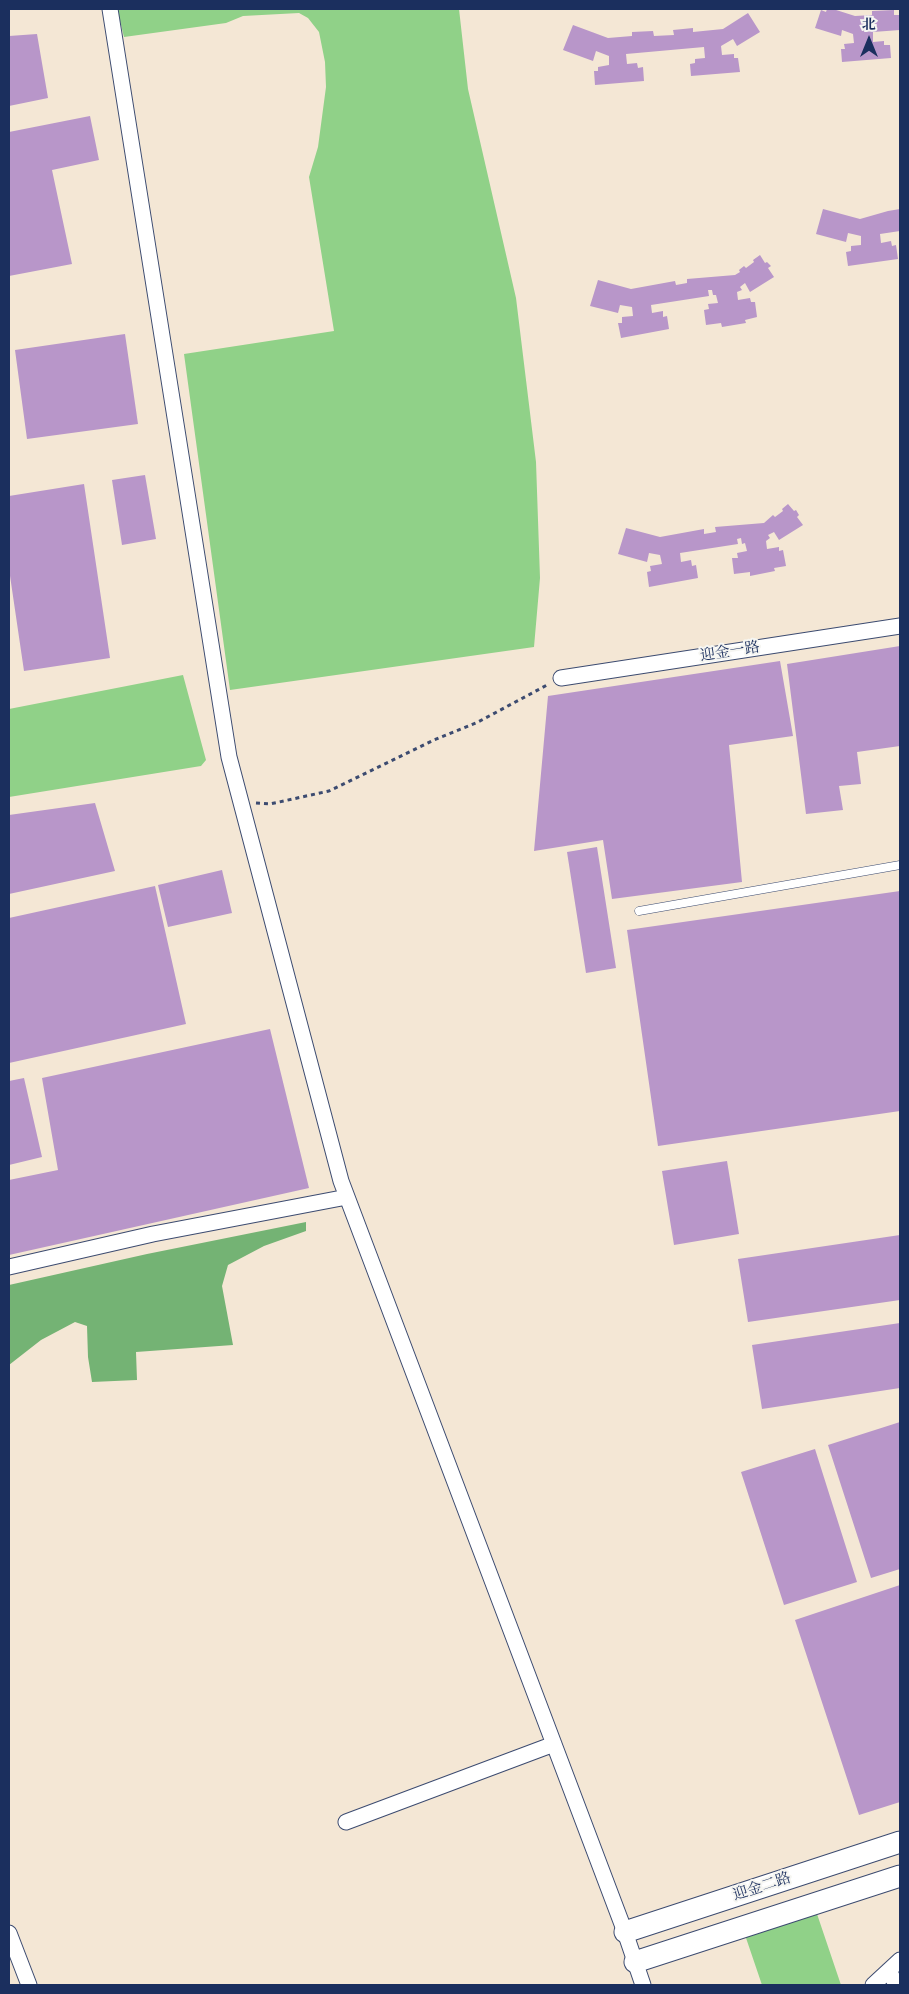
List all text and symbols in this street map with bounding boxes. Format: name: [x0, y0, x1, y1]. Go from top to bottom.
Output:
north arrow: [844, 15, 894, 65]
text: 北: [862, 18, 876, 32]
street label: 迎金一路: [699, 638, 761, 666]
street label: 迎金二路: [731, 1869, 793, 1905]

